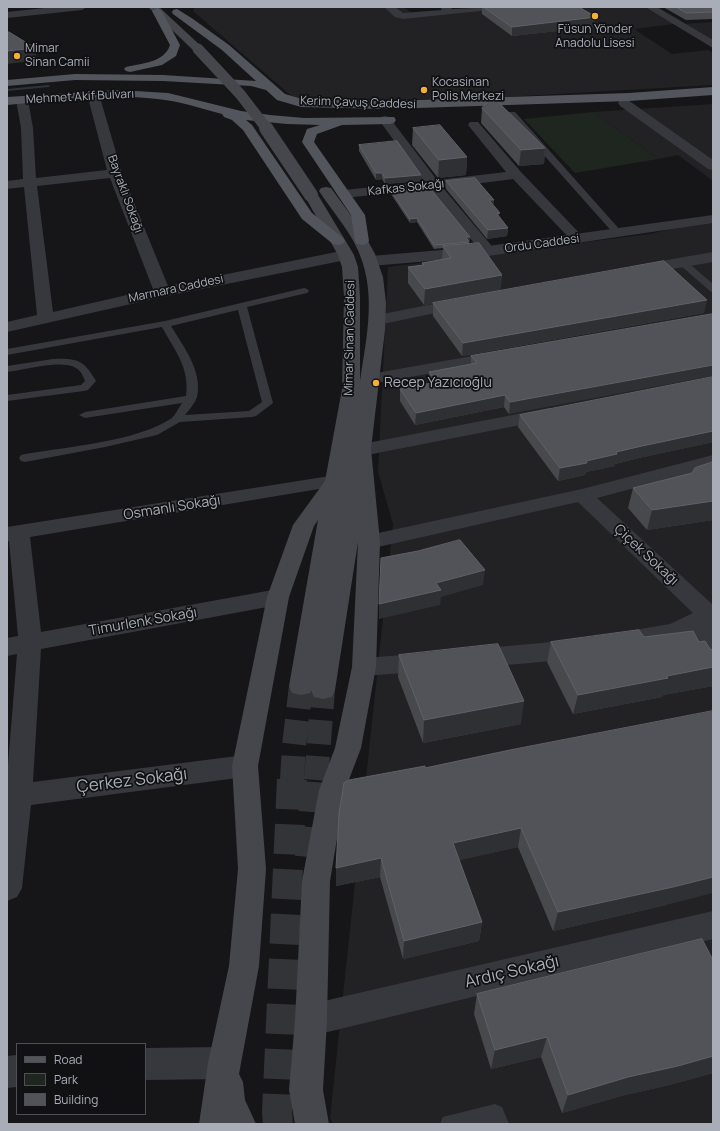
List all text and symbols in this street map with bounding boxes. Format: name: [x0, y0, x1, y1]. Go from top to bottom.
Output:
marker: Füsun Yönder Anadolu Lisesi: [590, 11, 600, 21]
place label: Füsun Yönder Anadolu Lisesi: [555, 23, 635, 51]
place label: Mimar Sinan Camii: [25, 42, 90, 70]
marker: Mimar Sinan Camii: [12, 51, 22, 61]
place label: Kocasinan Polis Merkezi: [432, 76, 504, 104]
marker: Kocasinan Polis Merkezi: [419, 85, 429, 95]
street label: Mehmet Akif Bulvarı: [25, 87, 135, 107]
street label: Kerim Çavuş Caddesi: [300, 94, 416, 112]
street label: Bayraklı Sokağı: [104, 153, 146, 235]
street label: Kafkas Sokağı: [367, 177, 445, 199]
street label: Ordu Caddesi: [504, 232, 580, 256]
street label: Marmara Caddesi: [127, 272, 225, 306]
street label: Mimar Sinan Caddesi: [342, 280, 358, 396]
place label: Recep Yazıcıoğlu: [384, 375, 492, 391]
marker: Recep Yazıcıoğlu: [371, 378, 381, 388]
street label: Osmanlı Sokağı: [122, 492, 222, 524]
street label: Çiçek Sokağı: [610, 521, 682, 589]
street label: Timurlenk Sokağı: [88, 604, 198, 640]
street label: Çerkez Sokağı: [76, 764, 188, 798]
street label: Ardıç Sokağı: [463, 951, 561, 993]
legend: [16, 1043, 146, 1115]
text: Road: [54, 1051, 82, 1068]
text: Park: [54, 1071, 78, 1088]
text: Building: [54, 1091, 98, 1108]

